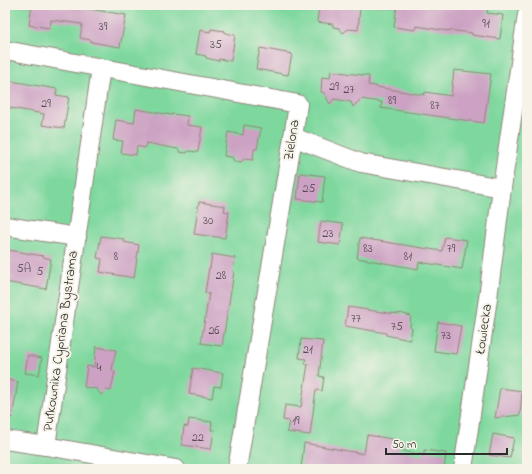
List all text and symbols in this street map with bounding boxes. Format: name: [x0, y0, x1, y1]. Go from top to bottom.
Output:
house number: 91: [482, 15, 490, 33]
house number: 39: [99, 18, 108, 36]
house number: 35: [210, 36, 222, 54]
house number: 29: [329, 78, 339, 96]
house number: 27: [344, 81, 355, 99]
house number: 89: [388, 92, 396, 110]
house number: 29: [41, 95, 51, 113]
house number: 87: [430, 97, 440, 115]
street label: Zielona: [278, 118, 306, 162]
house number: 25: [303, 180, 316, 198]
house number: 30: [203, 212, 213, 230]
house number: 23: [323, 225, 334, 243]
house number: 83: [363, 240, 373, 258]
house number: 79: [447, 240, 456, 258]
house number: 8: [114, 248, 119, 266]
house number: 81: [404, 248, 412, 266]
street label: Pułkownika Cypriana Bystrama: [38, 249, 85, 433]
house number: 5A: [17, 260, 31, 278]
house number: 5: [37, 263, 44, 281]
house number: 28: [216, 267, 227, 285]
street label: Łowiecka: [470, 303, 498, 356]
house number: 77: [351, 310, 361, 328]
house number: 75: [391, 318, 403, 336]
house number: 26: [208, 322, 220, 340]
house number: 73: [441, 327, 451, 345]
house number: 21: [303, 341, 313, 359]
house number: 4: [97, 359, 102, 377]
house number: 19: [292, 412, 300, 430]
house number: 22: [192, 429, 204, 447]
scale bar: [386, 430, 507, 456]
text: 50 m: [392, 436, 416, 454]

